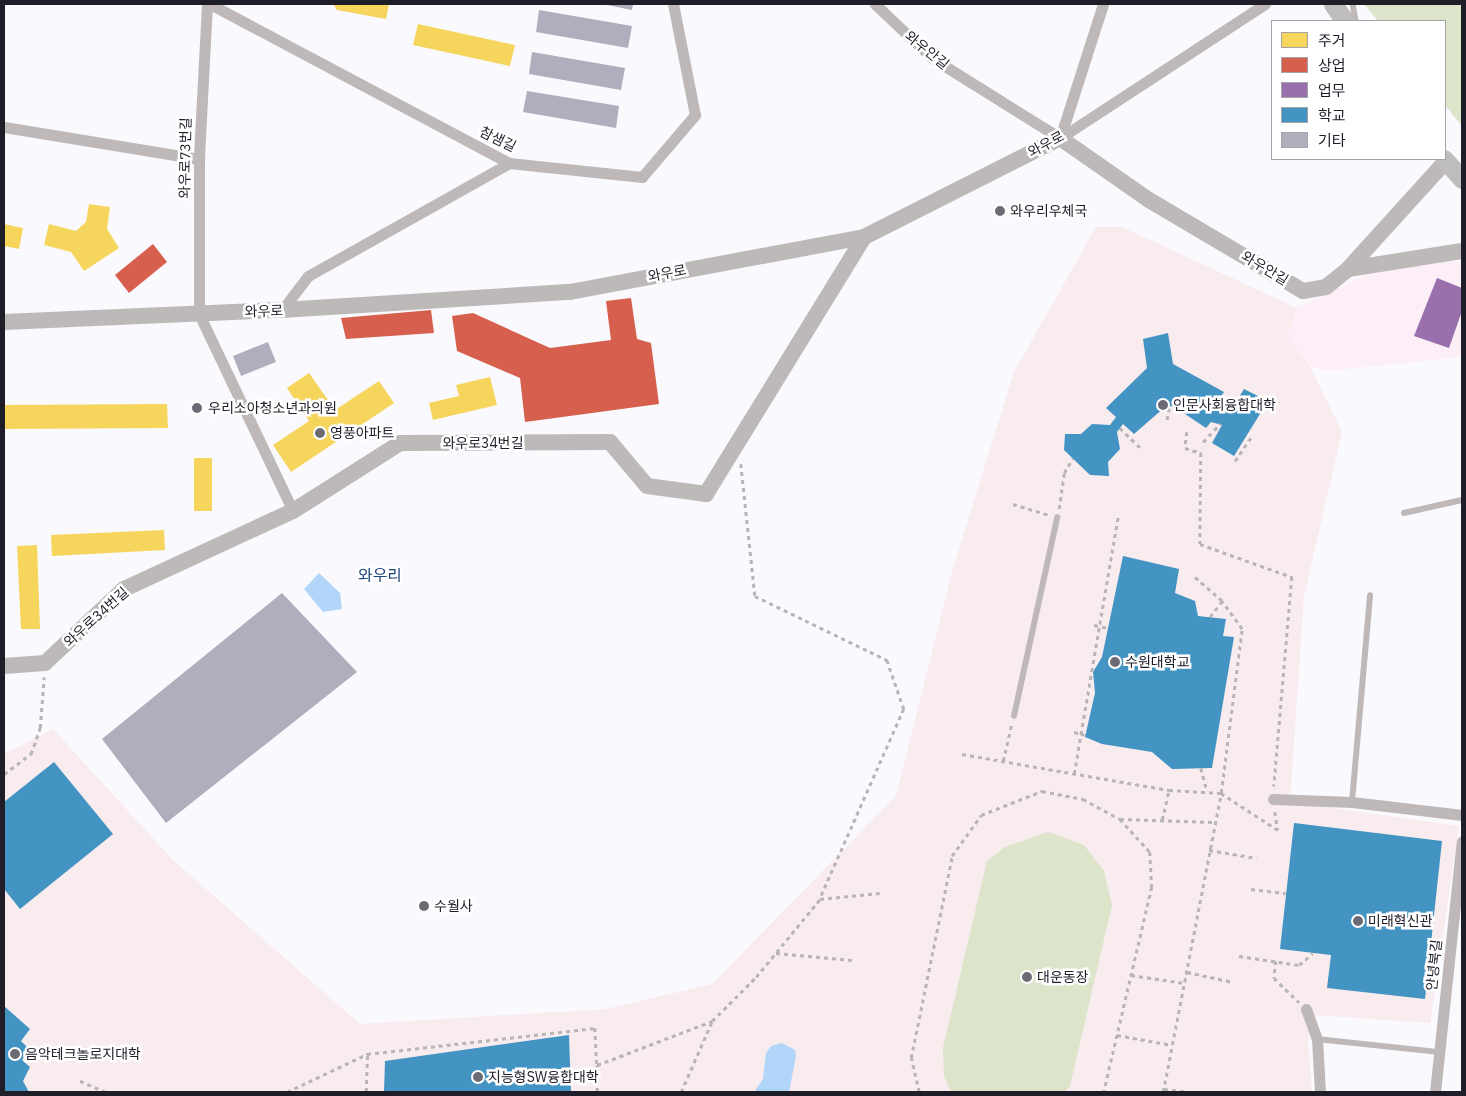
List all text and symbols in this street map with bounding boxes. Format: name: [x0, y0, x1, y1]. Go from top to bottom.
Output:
legend: [1271, 20, 1446, 160]
street label: 와우안길: [902, 27, 952, 73]
text: 주거: [1318, 31, 1346, 50]
text: 상업: [1318, 56, 1346, 75]
text: 업무: [1318, 81, 1346, 100]
text: 학교: [1318, 106, 1346, 125]
street label: 와우로73번길: [176, 117, 194, 199]
street label: 참샘길: [477, 123, 519, 155]
street label: 와우로: [1025, 128, 1067, 160]
text: 기타: [1318, 131, 1346, 150]
place label: 와우리우체국: [1010, 203, 1087, 219]
marker: 와우리우체국: [994, 205, 1006, 217]
street label: 와우안길: [1239, 248, 1291, 288]
street label: 와우로: [646, 261, 688, 285]
street label: 와우로: [244, 302, 284, 320]
place label: 인문사회융합대학: [1173, 397, 1276, 413]
marker: 인문사회융합대학: [1157, 399, 1169, 411]
place label: 우리소아청소년과의원: [208, 400, 337, 416]
marker: 우리소아청소년과의원: [190, 401, 204, 415]
place label: 영풍아파트: [330, 425, 394, 441]
marker: 영풍아파트: [314, 427, 326, 439]
street label: 와우로34번길: [442, 435, 524, 451]
district label: 와우리: [358, 565, 402, 585]
street label: 와우로34번길: [60, 584, 132, 650]
place label: 수원대학교: [1125, 654, 1189, 670]
marker: 수원대학교: [1109, 656, 1121, 668]
place label: 수월사: [434, 898, 473, 914]
marker: 수월사: [418, 900, 430, 912]
place label: 미래혁신관: [1368, 913, 1432, 929]
marker: 미래혁신관: [1352, 915, 1364, 927]
street label: 안녕북길: [1423, 939, 1445, 991]
place label: 대운동장: [1037, 969, 1089, 985]
marker: 대운동장: [1021, 971, 1033, 983]
place label: 음악테크놀로지대학: [25, 1046, 141, 1062]
marker: 음악테크놀로지대학: [9, 1048, 21, 1060]
place label: 지능형SW융합대학: [488, 1069, 599, 1085]
marker: 지능형SW융합대학: [472, 1071, 484, 1083]

